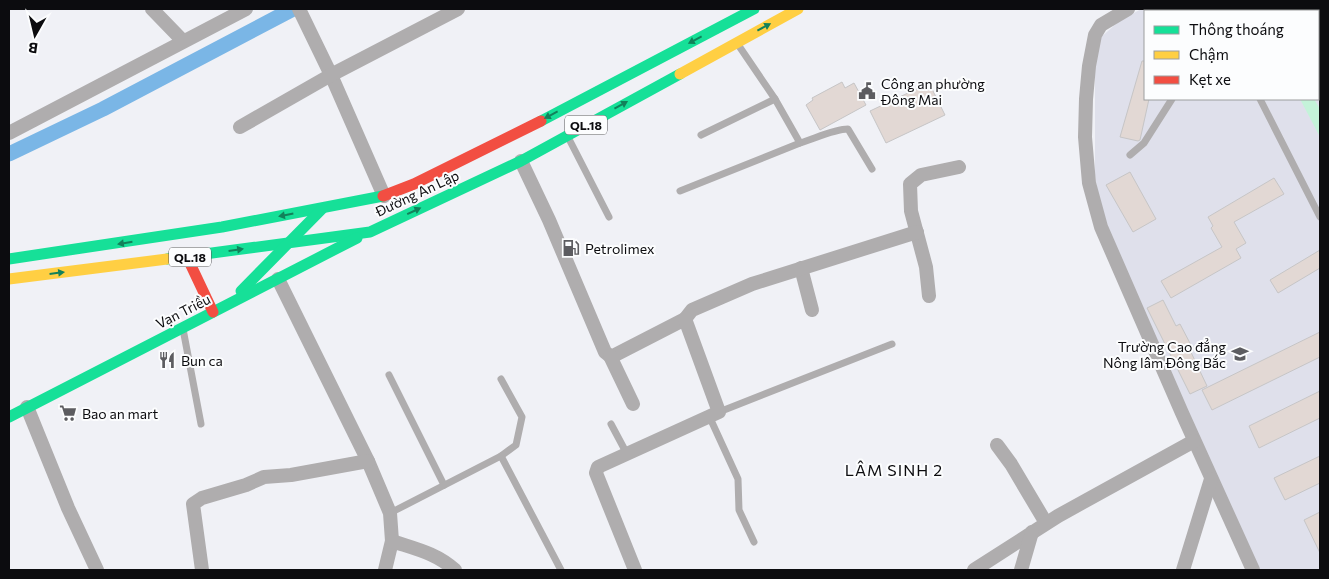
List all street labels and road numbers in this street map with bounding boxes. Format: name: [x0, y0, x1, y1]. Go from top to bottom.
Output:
road number: QL.18: [565, 116, 607, 134]
street label: Đường An Lập: [372, 166, 461, 220]
road number: QL.18: [169, 248, 211, 266]
street label: Vạn Triều: [153, 290, 213, 332]

